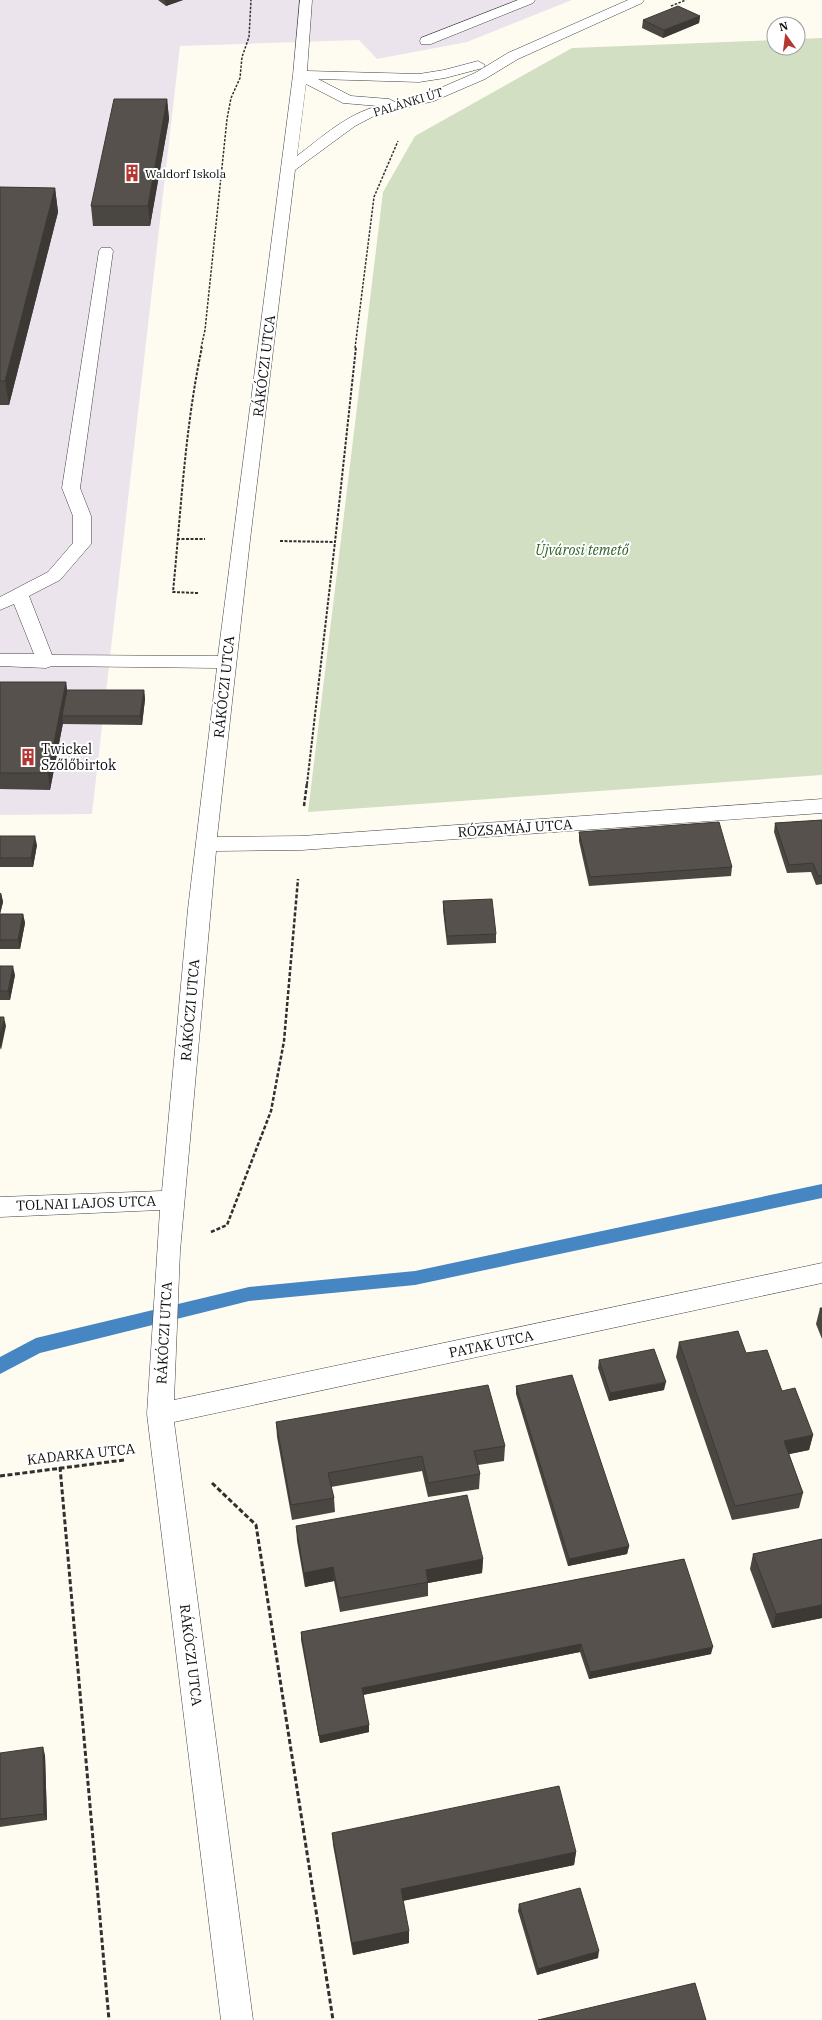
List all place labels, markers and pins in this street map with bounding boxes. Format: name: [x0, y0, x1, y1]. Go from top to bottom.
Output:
building icon: Waldorf Iskola: [122, 163, 142, 183]
place label: Waldorf Iskola: [145, 166, 227, 181]
place label: Twickel Szőlőbirtok: [41, 740, 117, 774]
building icon: Twickel Szőlőbirtok: [18, 747, 38, 767]

